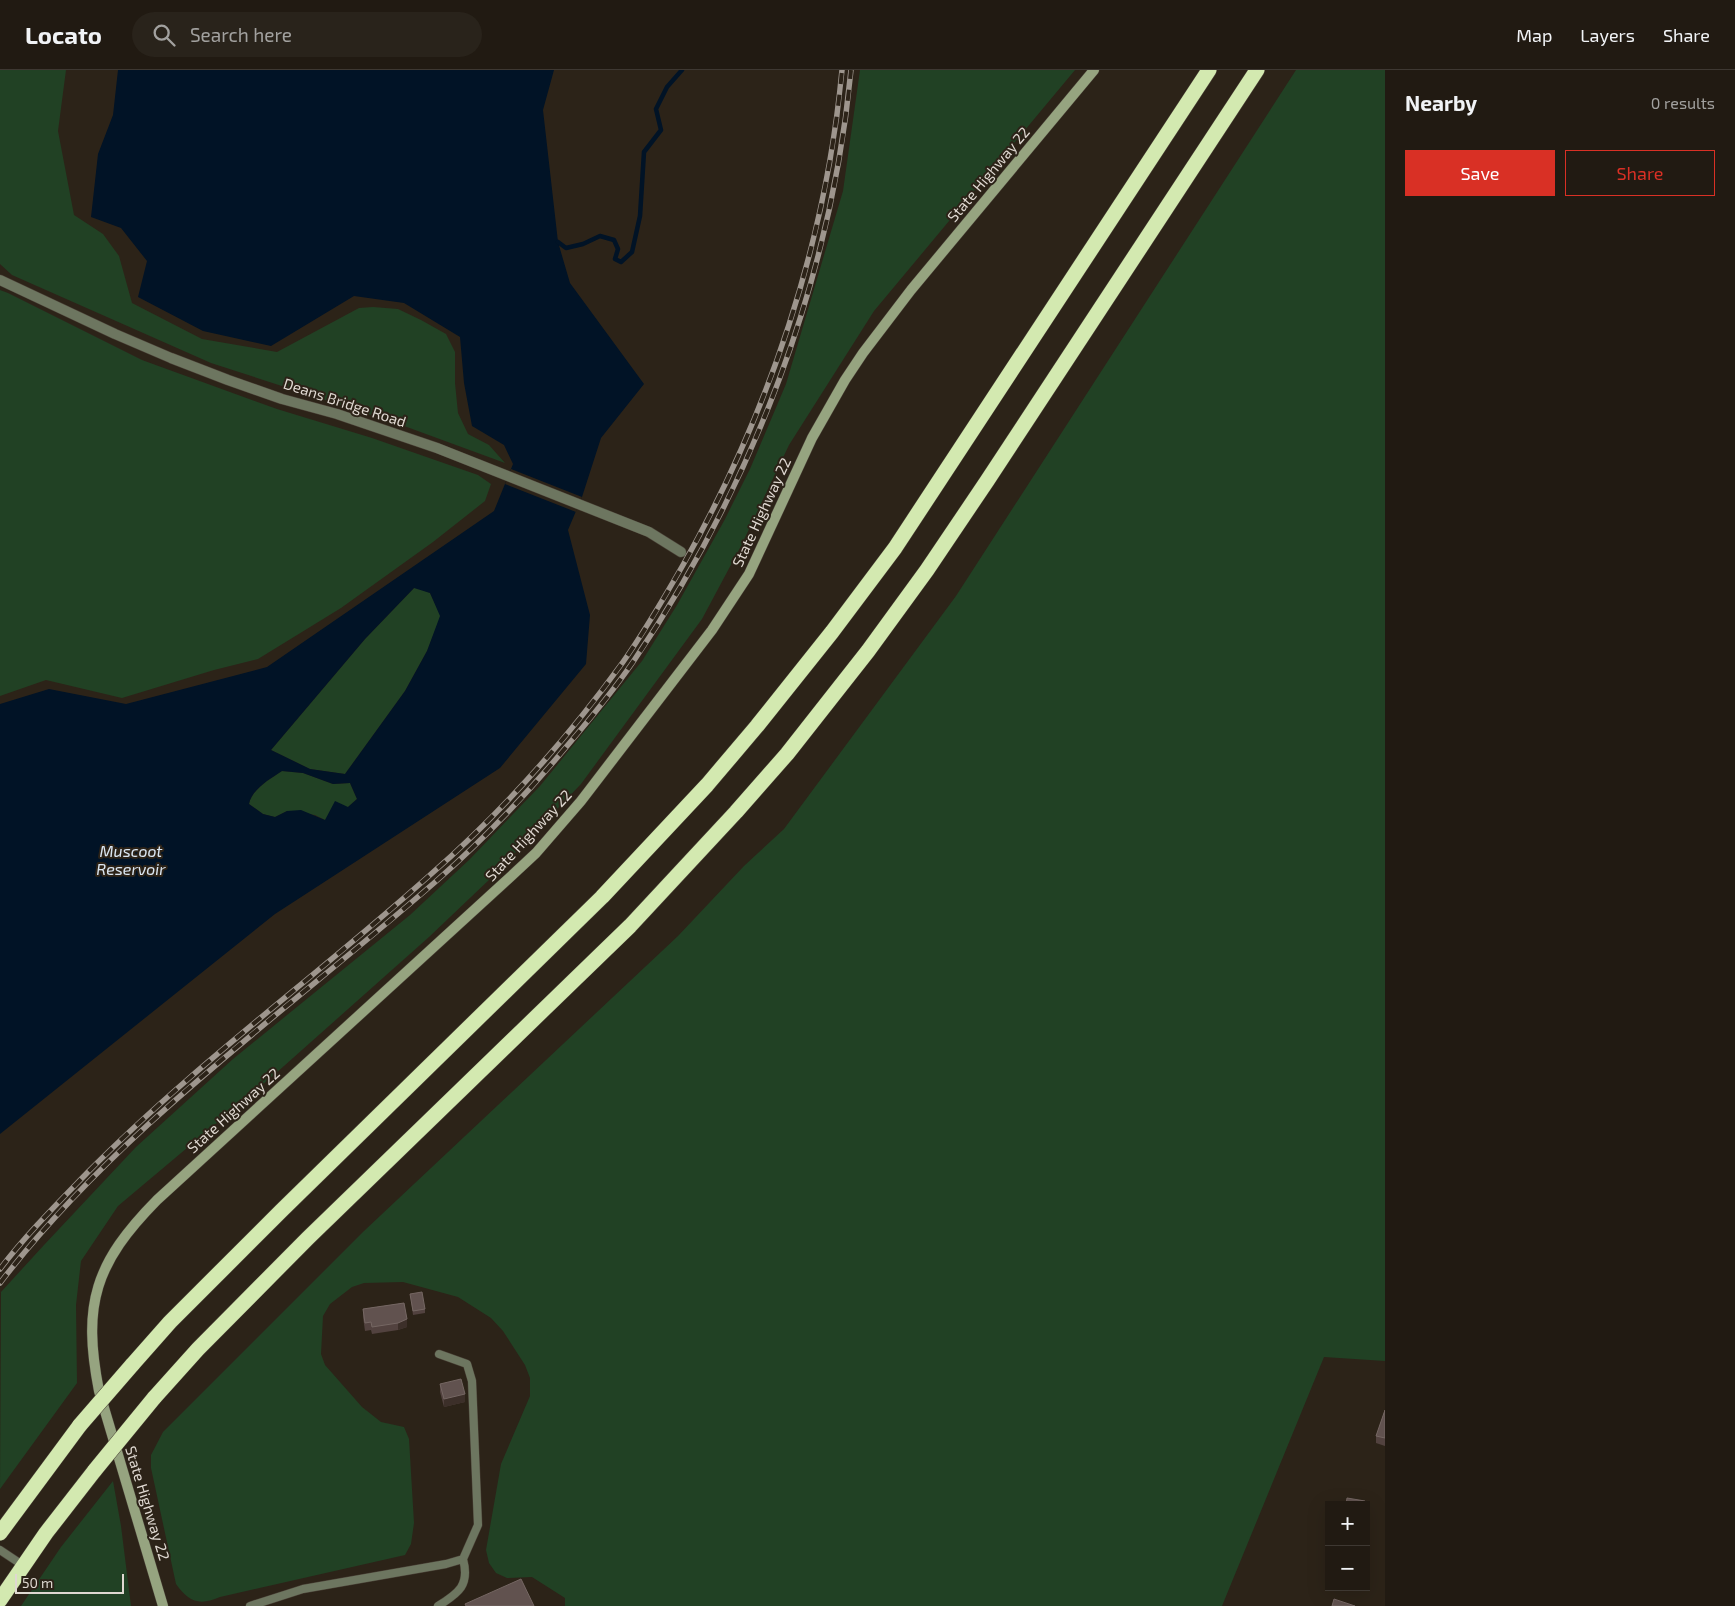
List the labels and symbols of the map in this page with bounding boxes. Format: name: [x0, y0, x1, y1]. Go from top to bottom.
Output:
street label: State Highway 22: [943, 123, 1033, 225]
street label: Deans Bridge Road: [281, 374, 409, 430]
street label: State Highway 22: [728, 454, 794, 570]
street label: State Highway 22: [481, 786, 575, 884]
water label: Muscoot Reservoir: [96, 841, 166, 878]
street label: State Highway 22: [183, 1064, 283, 1156]
street label: State Highway 22: [122, 1444, 174, 1562]
scale bar: [15, 1571, 124, 1594]

